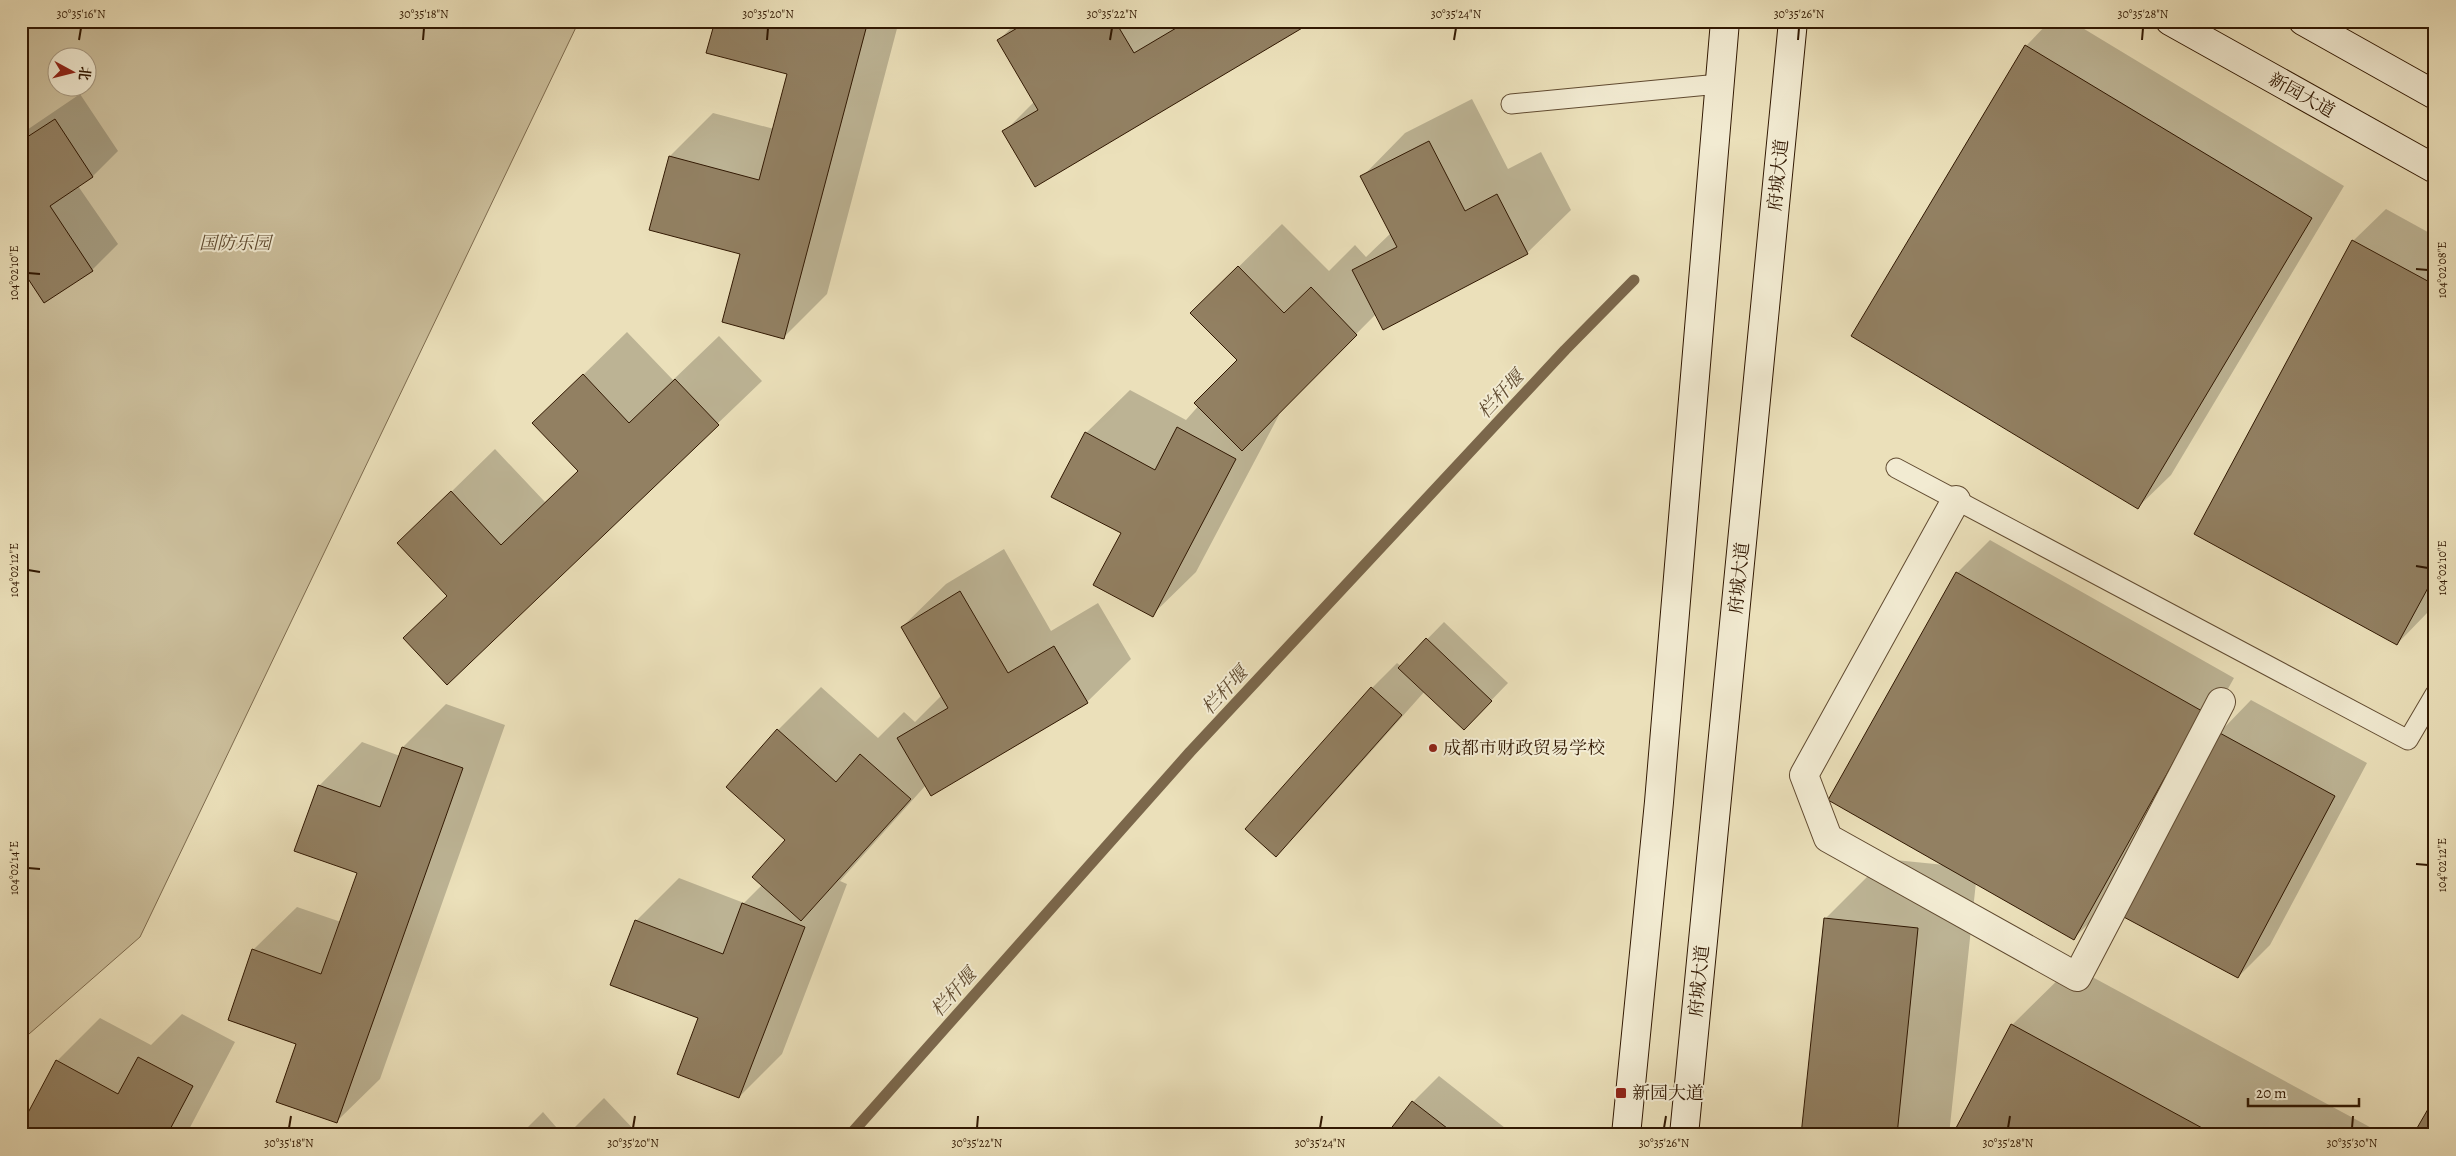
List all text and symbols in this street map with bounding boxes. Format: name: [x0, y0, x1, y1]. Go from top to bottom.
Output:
text: 30°35'16"N: [56, 6, 106, 22]
text: 30°35'18"N: [399, 6, 449, 22]
text: 30°35'20"N: [742, 6, 794, 22]
text: 30°35'22"N: [1087, 6, 1138, 22]
text: 30°35'24"N: [1431, 6, 1482, 22]
text: 30°35'26"N: [1774, 6, 1825, 22]
text: 30°35'28"N: [2117, 6, 2169, 22]
north arrow: [48, 48, 98, 98]
text: 北: [74, 65, 95, 82]
street label: 新园大道: [2265, 67, 2339, 123]
street label: 府城大道: [1762, 138, 1794, 212]
park label: 国防乐园: [199, 231, 274, 255]
text: 104°02'08"E: [2434, 242, 2450, 298]
text: 104°02'10"E: [6, 246, 22, 300]
water label: 栏杆堰: [1472, 363, 1532, 424]
street label: 府城大道: [1723, 541, 1755, 615]
text: 104°02'10"E: [2434, 541, 2450, 595]
text: 104°02'12"E: [6, 543, 22, 597]
water label: 栏杆堰: [1196, 659, 1256, 720]
place label: 成都市财政贸易学校: [1443, 736, 1605, 760]
marker: 成都市财政贸易学校: [1427, 742, 1439, 754]
text: 104°02'12"E: [2434, 838, 2450, 892]
text: 104°02'14"E: [6, 841, 22, 895]
street label: 府城大道: [1683, 944, 1715, 1018]
water label: 栏杆堰: [925, 961, 984, 1023]
scale bar: [2248, 1076, 2360, 1108]
place label: 新园大道: [1632, 1081, 1704, 1105]
text: 20 m: [2256, 1083, 2287, 1103]
marker: 新园大道: [1614, 1086, 1628, 1100]
text: 30°35'18"N: [264, 1135, 314, 1151]
text: 30°35'20"N: [607, 1135, 659, 1151]
text: 30°35'22"N: [952, 1135, 1003, 1151]
text: 30°35'24"N: [1295, 1135, 1346, 1151]
text: 30°35'26"N: [1639, 1135, 1690, 1151]
text: 30°35'28"N: [1982, 1135, 2034, 1151]
text: 30°35'30"N: [2327, 1135, 2378, 1151]

